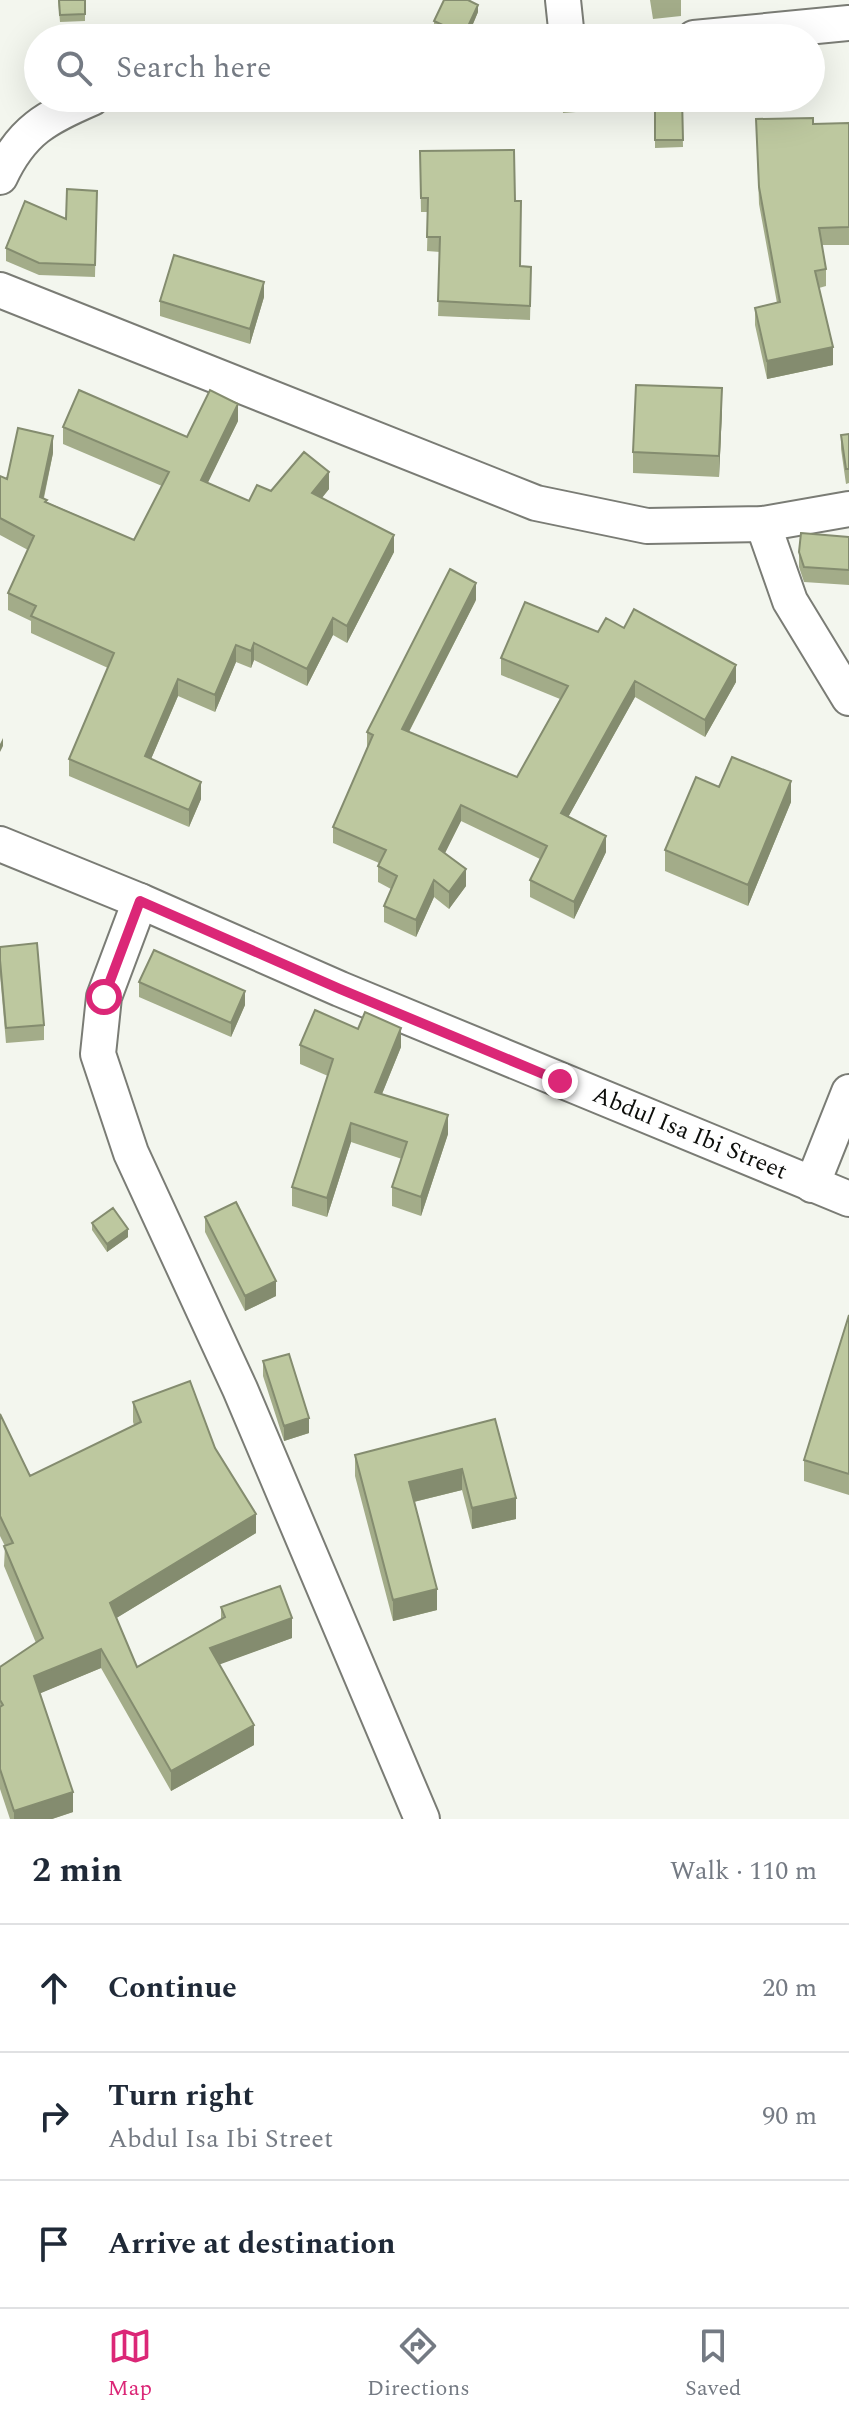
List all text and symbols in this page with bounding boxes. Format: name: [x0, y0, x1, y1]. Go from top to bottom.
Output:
search box: [24, 24, 825, 112]
text: Search here: [116, 45, 272, 91]
icon: search: [52, 46, 96, 90]
route start: [86, 979, 122, 1015]
route end: [542, 1063, 578, 1099]
street label: Abdul Isa Ibi Street: [587, 1077, 793, 1190]
text: 2 min: [32, 1845, 122, 1897]
text: Walk · 110 m: [670, 1851, 817, 1891]
text: Continue: [108, 1965, 237, 2011]
icon: ahead: [32, 1966, 76, 2010]
text: 20 m: [762, 1968, 817, 2008]
text: Turn right: [108, 2073, 254, 2119]
icon: right: [32, 2094, 76, 2138]
text: 90 m: [762, 2096, 817, 2136]
text: Abdul Isa Ibi Street: [108, 2119, 333, 2159]
text: Arrive at destination: [108, 2221, 395, 2267]
icon: arrive: [32, 2222, 76, 2266]
tab: Map: [108, 2324, 152, 2405]
tab: Directions: [367, 2324, 470, 2405]
tab: Saved: [685, 2324, 741, 2405]

